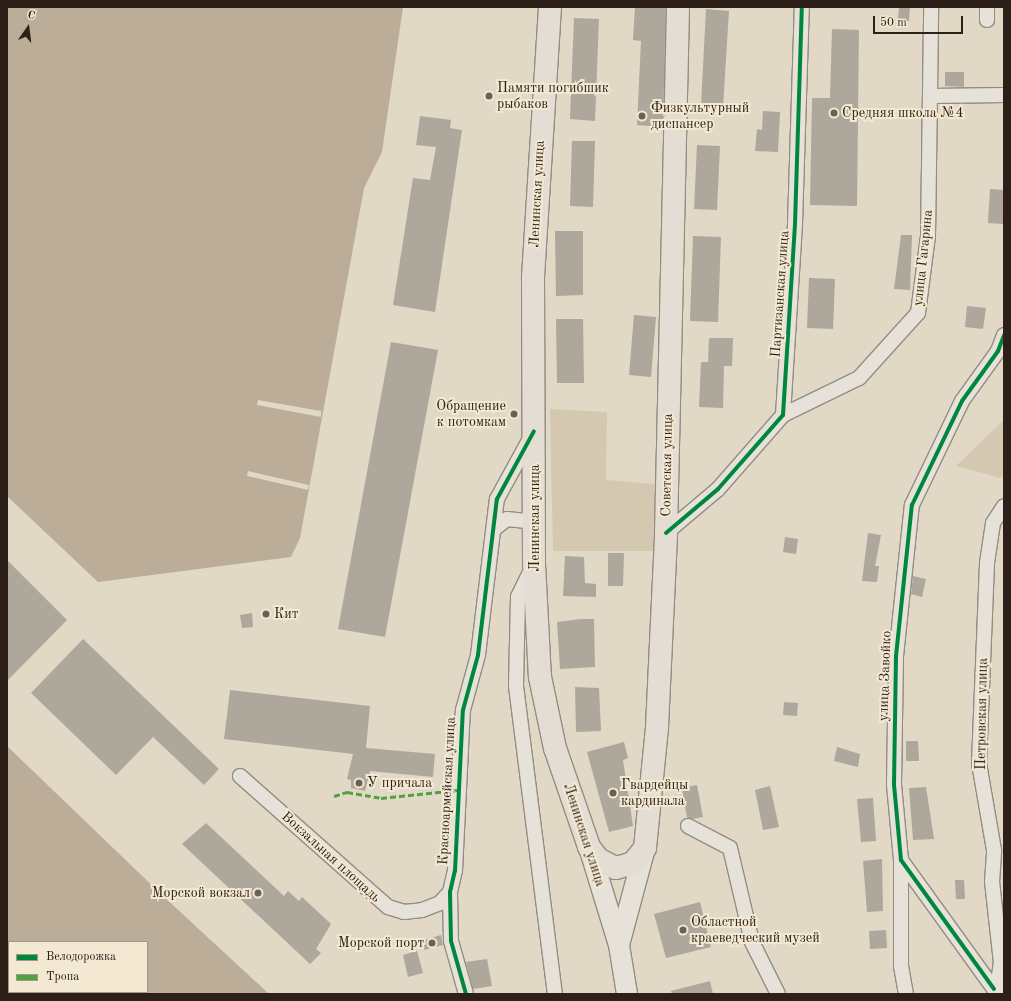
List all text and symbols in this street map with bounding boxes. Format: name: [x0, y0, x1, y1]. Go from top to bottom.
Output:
north arrow: [8, 8, 48, 48]
scale bar: [875, 8, 965, 34]
text: С: [26, 10, 36, 22]
text: 50 m: [880, 17, 907, 29]
place label: Памяти погибшик рыбаков: [497, 80, 609, 112]
marker: Памяти погибшик рыбаков: [484, 91, 494, 101]
place label: Физкультурный диспансер: [651, 100, 749, 132]
place label: Средняя школа №4: [842, 105, 964, 121]
marker: Средняя школа №4: [829, 108, 839, 118]
marker: Физкультурный диспансер: [636, 110, 648, 122]
street label: Ленинская улица: [526, 140, 548, 248]
street label: улица Гагарина: [910, 209, 936, 307]
street label: Партизанская улица: [767, 230, 793, 358]
place label: Обращение к потомкам: [436, 398, 506, 430]
marker: Обращение к потомкам: [509, 409, 519, 419]
street label: Советская улица: [658, 413, 676, 517]
street label: Ленинская улица: [527, 464, 543, 572]
place label: Кит: [274, 606, 298, 622]
marker: Кит: [261, 609, 271, 619]
street label: улица Завойко: [875, 630, 895, 722]
street label: Петровская улица: [973, 658, 991, 770]
street label: Красноармейская улица: [435, 716, 459, 866]
place label: У причала: [367, 775, 432, 791]
place label: Гвардейцы кардинала: [621, 777, 688, 810]
marker: У причала: [354, 778, 364, 788]
street label: Ленинская улица: [559, 781, 609, 889]
marker: Гвардейцы кардинала: [608, 788, 618, 798]
street label: Вокзальная площадь: [278, 808, 384, 906]
place label: Морской вокзал: [152, 885, 250, 901]
marker: Морской вокзал: [253, 888, 263, 898]
place label: Областной краеведческий музей: [691, 914, 820, 946]
marker: Областной краеведческий музей: [678, 925, 688, 935]
place label: Морской порт: [338, 935, 424, 951]
marker: Морской порт: [427, 938, 437, 948]
legend: [8, 941, 148, 993]
text: Велодорожка: [46, 951, 116, 963]
text: Тропа: [46, 971, 79, 983]

